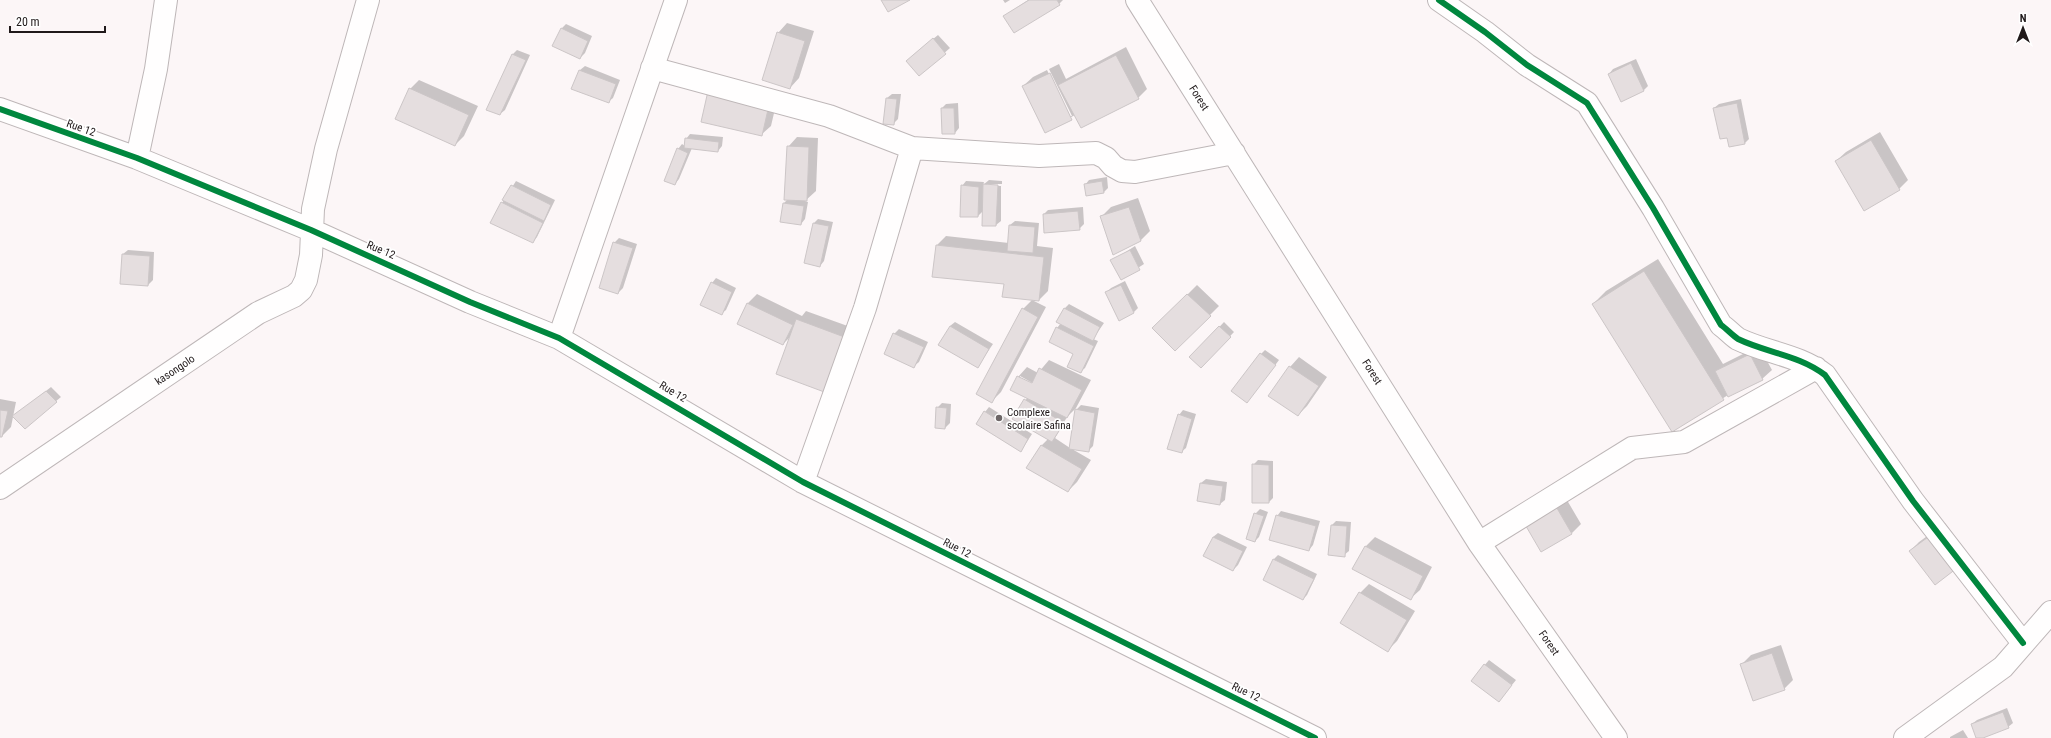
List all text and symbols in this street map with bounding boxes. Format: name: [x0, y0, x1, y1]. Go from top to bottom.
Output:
scale bar: [10, 8, 105, 34]
north arrow: [2003, 8, 2043, 48]
text: N: [2020, 12, 2027, 25]
text: 20 m: [16, 15, 40, 29]
street label: Forest: [1186, 83, 1212, 113]
street label: Rue 12: [65, 117, 97, 139]
street label: Rue 12: [365, 238, 397, 262]
street label: kasongolo: [153, 352, 198, 388]
street label: Forest: [1359, 357, 1385, 387]
street label: Rue 12: [657, 379, 689, 405]
place label: Complexe scolaire Safina: [1007, 406, 1071, 432]
marker: Complexe scolaire Safina: [994, 413, 1004, 423]
street label: Rue 12: [941, 535, 973, 561]
street label: Forest: [1536, 628, 1562, 658]
street label: Rue 12: [1230, 680, 1262, 704]

